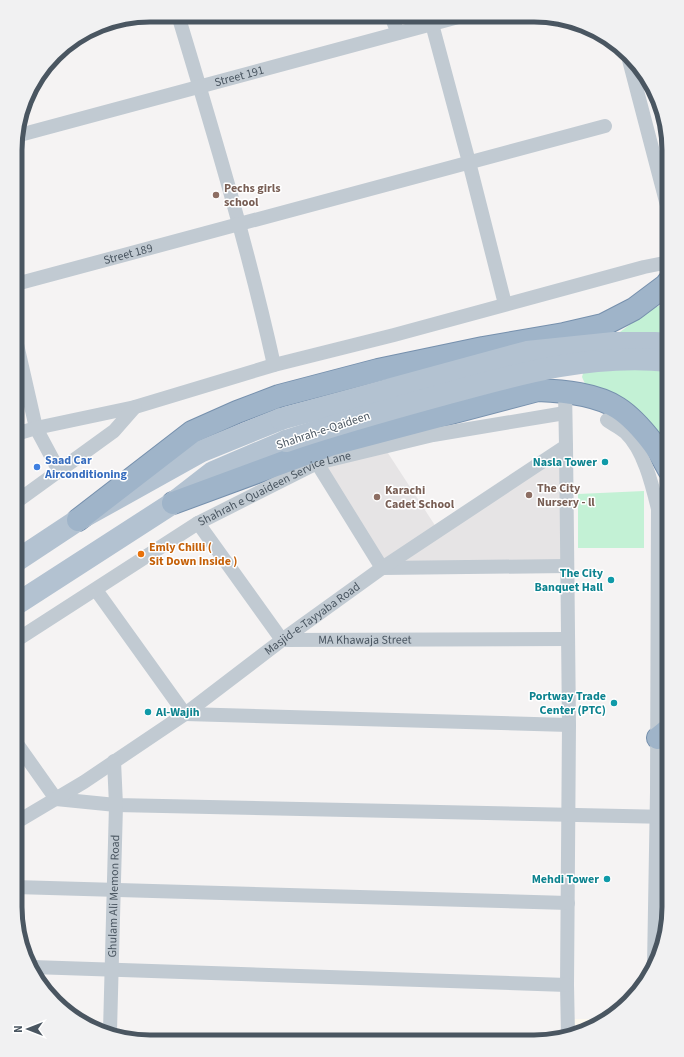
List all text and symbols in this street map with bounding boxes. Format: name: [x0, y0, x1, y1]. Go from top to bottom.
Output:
street label: Street 191: [213, 62, 266, 91]
place label: Pechs girls school: [224, 180, 281, 211]
marker: Pechs girls school: [211, 190, 221, 200]
street label: Street 189: [102, 240, 155, 269]
street label: Shahrah-e-Qaideen: [274, 407, 372, 454]
street label: Shahrah e Quaideen Service Lane: [195, 447, 353, 531]
place label: Saad Car Airconditioning: [44, 452, 127, 483]
place label: Nasla Tower: [533, 454, 597, 471]
marker: Nasla Tower: [600, 457, 610, 467]
marker: Saad Car Airconditioning: [32, 462, 42, 472]
place label: The City Nursery - ll: [537, 480, 595, 511]
place label: Karachi Cadet School: [385, 482, 455, 513]
marker: The City Nursery - ll: [524, 490, 534, 500]
marker: Karachi Cadet School: [372, 492, 382, 502]
place label: Emly Chilli ( Sit Down Inside ): [149, 539, 237, 570]
marker: Emly Chilli ( Sit Down Inside ): [136, 549, 146, 559]
place label: The City Banquet Hall: [534, 565, 604, 596]
marker: The City Banquet Hall: [606, 575, 616, 585]
street label: Masjid-e-Tayyaba Road: [261, 578, 364, 660]
street label: MA Khawaja Street: [318, 632, 412, 649]
place label: Portway Trade Center (PTC): [529, 688, 606, 719]
marker: Portway Trade Center (PTC): [609, 698, 619, 708]
place label: Al-Wajih: [155, 704, 200, 721]
marker: Al-Wajih: [143, 707, 153, 717]
street label: Ghulam Ali Memon Road: [104, 834, 124, 958]
place label: Mehdi Tower: [532, 871, 599, 888]
marker: Mehdi Tower: [602, 874, 612, 884]
north arrow: [8, 1009, 48, 1049]
text: N: [11, 1025, 26, 1033]

